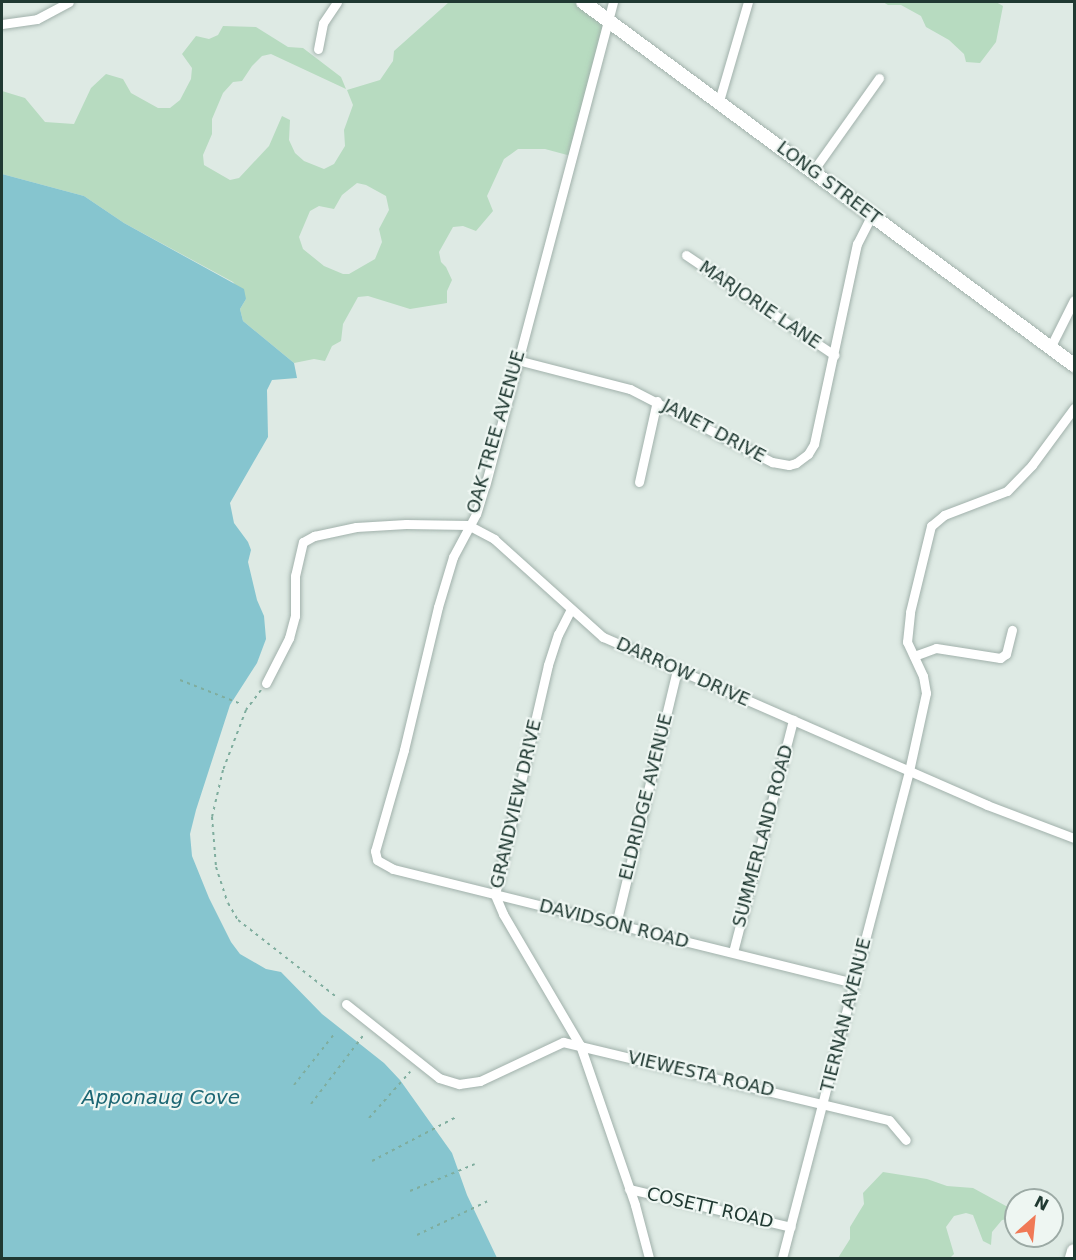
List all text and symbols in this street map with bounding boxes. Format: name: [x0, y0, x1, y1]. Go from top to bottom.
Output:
street label: LONG STREET: [772, 137, 886, 229]
street label: MARJORIE LANE: [695, 256, 825, 354]
street label: OAK TREE AVENUE: [462, 348, 530, 516]
street label: JANET DRIVE: [659, 395, 769, 467]
street label: DARROW DRIVE: [613, 633, 753, 711]
street label: ELDRIDGE AVENUE: [615, 712, 677, 882]
street label: GRANDVIEW DRIVE: [486, 717, 546, 891]
street label: SUMMERLAND ROAD: [728, 742, 798, 930]
street label: DAVIDSON ROAD: [537, 895, 691, 953]
street label: TIERNAN AVENUE: [816, 936, 876, 1094]
street label: VIEWESTA ROAD: [626, 1047, 776, 1101]
water label: Apponaug Cove: [82, 1085, 240, 1109]
street label: COSETT ROAD: [644, 1183, 776, 1233]
north arrow: [1004, 1188, 1064, 1248]
text: N: [1031, 1192, 1052, 1215]

